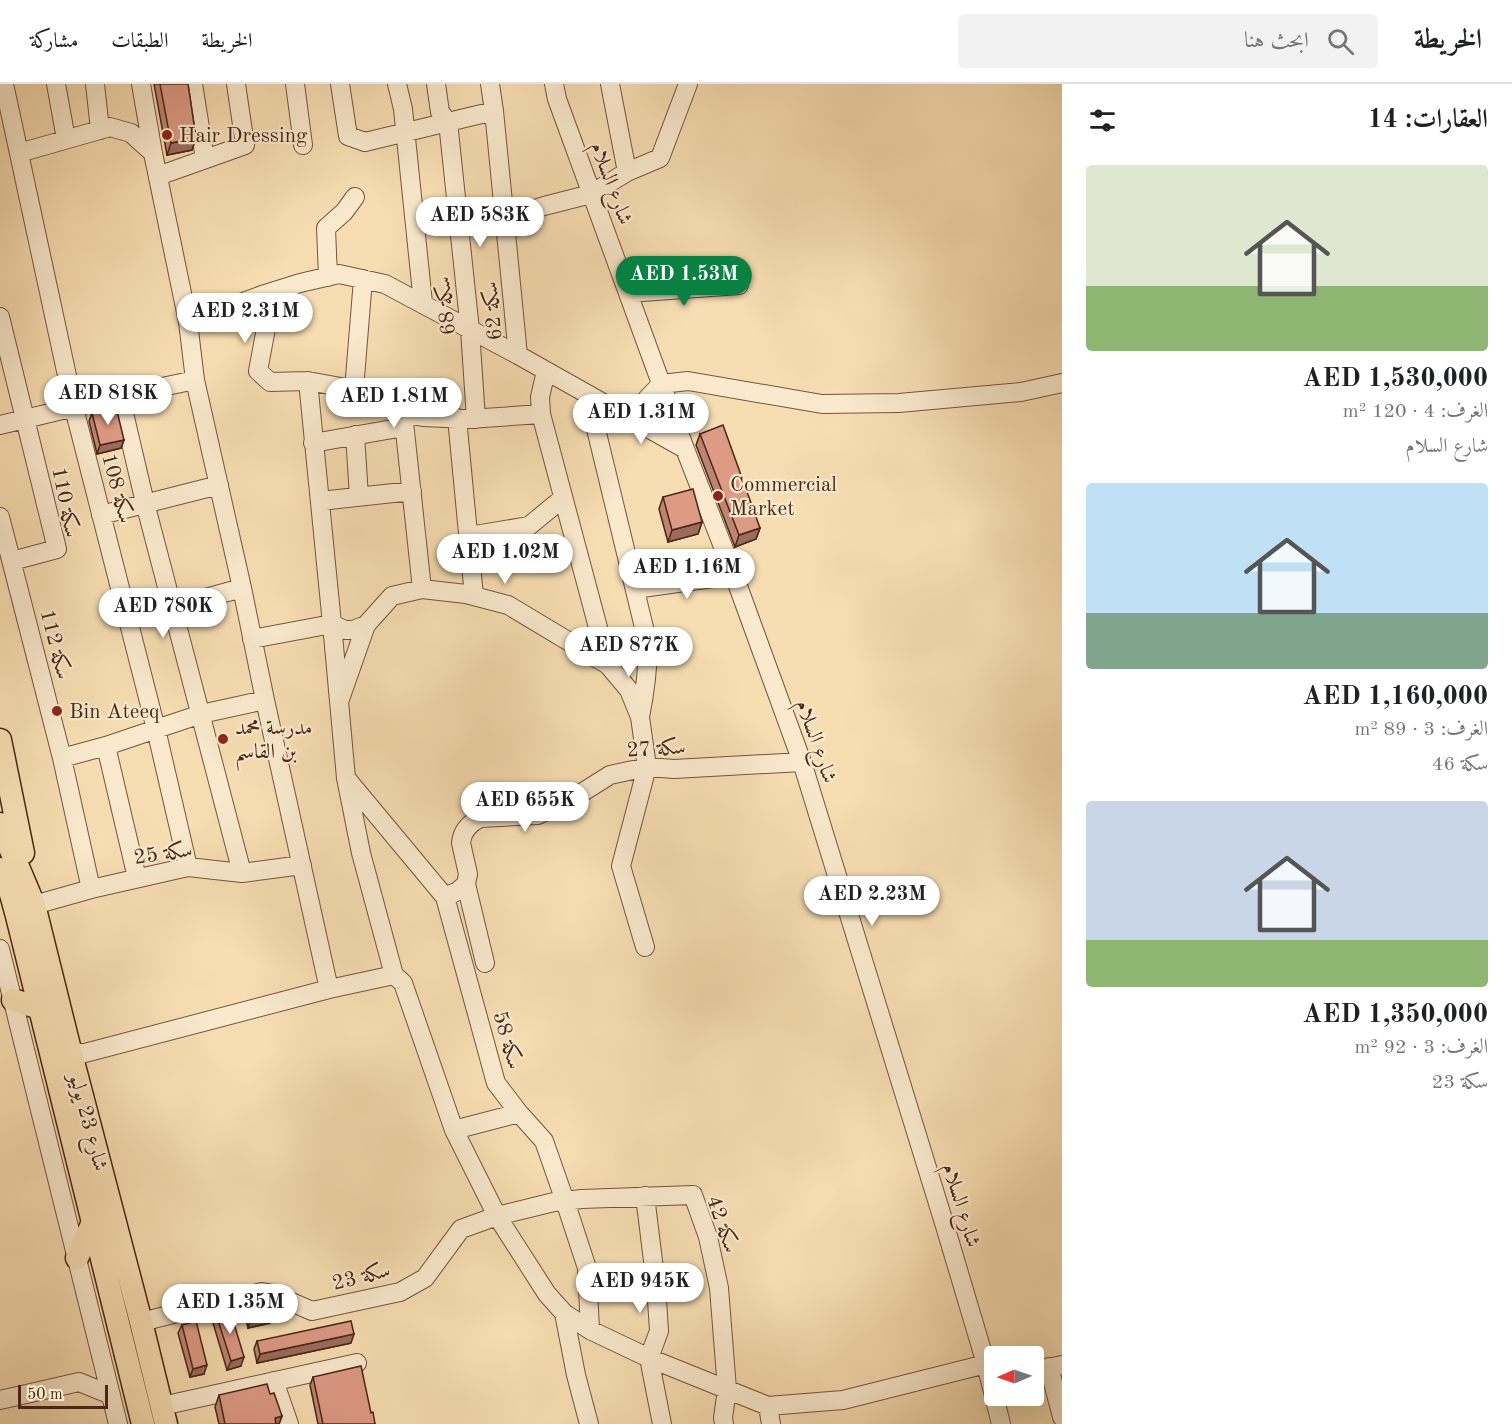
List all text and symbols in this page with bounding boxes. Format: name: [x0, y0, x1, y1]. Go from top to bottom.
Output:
search box: [958, 14, 1378, 68]
icon: search: [1324, 25, 1357, 58]
text: الخريطة: [1414, 27, 1482, 55]
text: ابحث هنا: [1244, 30, 1309, 52]
text: مشاركة: [30, 31, 78, 52]
text: الطبقات: [111, 31, 168, 52]
text: الخريطة: [201, 31, 253, 52]
icon: filters: [1086, 104, 1119, 137]
text: العقارات: 14: [1368, 107, 1488, 133]
place label: Hair Dressing: [179, 126, 308, 147]
marker: Hair Dressing: [160, 128, 174, 142]
street label: شارع السلام: [580, 139, 635, 230]
pin: AED 583K: [418, 197, 542, 248]
icon: home: [1233, 204, 1341, 312]
text: AED 583K: [430, 206, 530, 226]
pin: AED 1.53M: [615, 256, 753, 307]
text: AED 1.53M: [630, 265, 738, 285]
street label: سكة 68: [431, 275, 460, 336]
street label: سكة 62: [478, 281, 507, 341]
pin: AED 2.31M: [176, 293, 314, 344]
text: AED 2.31M: [191, 302, 299, 322]
text: AED 1,530,000: [1303, 366, 1488, 392]
pin: AED 818K: [46, 375, 170, 426]
pin: AED 1.81M: [325, 378, 463, 429]
text: AED 818K: [58, 384, 158, 404]
text: AED 1.81M: [340, 387, 448, 407]
pin: AED 1.31M: [572, 394, 710, 445]
text: الغرف: 4 · 120 m²: [1343, 402, 1488, 422]
text: AED 1.31M: [587, 403, 695, 423]
text: شارع السلام: [1406, 437, 1488, 457]
street label: سكة 108: [97, 451, 138, 525]
street label: سكة 110: [47, 465, 84, 539]
place label: Commercial Market: [730, 475, 837, 520]
marker: Commercial Market: [711, 489, 725, 503]
icon: home: [1233, 522, 1341, 630]
pin: AED 1.02M: [436, 534, 574, 585]
text: AED 1.02M: [451, 543, 559, 563]
pin: AED 1.16M: [618, 549, 756, 600]
text: AED 1.16M: [633, 558, 741, 578]
pin: AED 780K: [101, 588, 225, 639]
text: AED 780K: [113, 597, 213, 617]
street label: سكة 112: [36, 607, 75, 681]
pin: AED 877K: [567, 627, 691, 678]
text: AED 877K: [579, 636, 679, 656]
text: AED 1,160,000: [1303, 684, 1488, 710]
street label: شارع السلام: [786, 697, 840, 788]
place label: Bin Ateeq: [69, 702, 160, 723]
marker: Bin Ateeq: [50, 704, 64, 718]
place label: مدرسة محمد بن القاسم: [235, 718, 312, 772]
text: الغرف: 3 · 89 m²: [1354, 720, 1488, 740]
marker: مدرسة محمد بن القاسم: [216, 732, 230, 746]
street label: سكة 27: [626, 735, 686, 762]
text: سكة 46: [1432, 755, 1488, 775]
pin: AED 655K: [463, 782, 587, 833]
text: AED 655K: [475, 791, 575, 811]
street label: سكة 25: [132, 838, 194, 869]
icon: home: [1233, 840, 1341, 948]
pin: AED 2.23M: [803, 876, 941, 927]
text: AED 2.23M: [818, 885, 926, 905]
text: AED 1,350,000: [1303, 1002, 1488, 1028]
street label: سكة 58: [488, 1009, 527, 1072]
text: الغرف: 3 · 92 m²: [1354, 1038, 1488, 1058]
street label: شارع 23 يوليو: [58, 1069, 111, 1175]
text: سكة 23: [1432, 1073, 1488, 1093]
street label: شارع السلام: [932, 1161, 983, 1252]
street label: سكة 42: [702, 1193, 743, 1256]
street label: سكة 23: [330, 1258, 393, 1295]
pin: AED 945K: [578, 1263, 702, 1314]
text: AED 945K: [590, 1272, 690, 1292]
pin: AED 1.35M: [161, 1284, 299, 1335]
text: AED 1.35M: [176, 1293, 284, 1313]
north arrow: [984, 1346, 1044, 1406]
map controls: [984, 1346, 1044, 1406]
scale bar: [18, 1382, 108, 1410]
text: 50 m: [27, 1387, 63, 1403]

